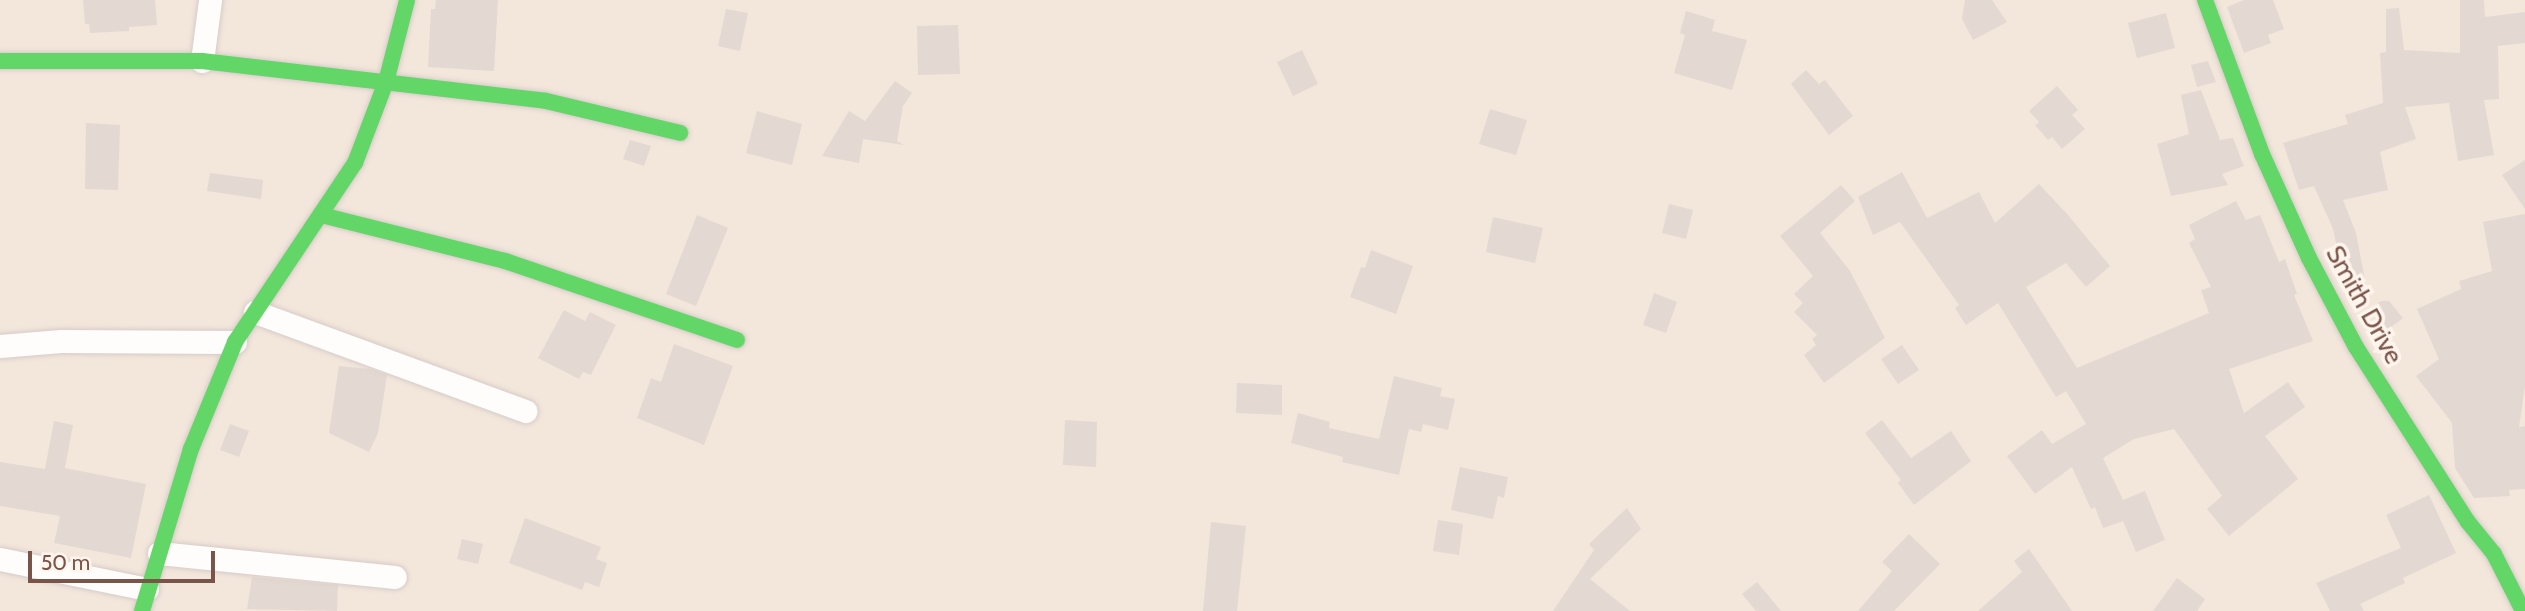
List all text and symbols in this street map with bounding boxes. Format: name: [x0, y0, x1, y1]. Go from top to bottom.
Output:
street label: Smith Drive: [2319, 240, 2409, 370]
scale bar: [32, 538, 219, 582]
text: 50 m: [41, 550, 90, 575]

